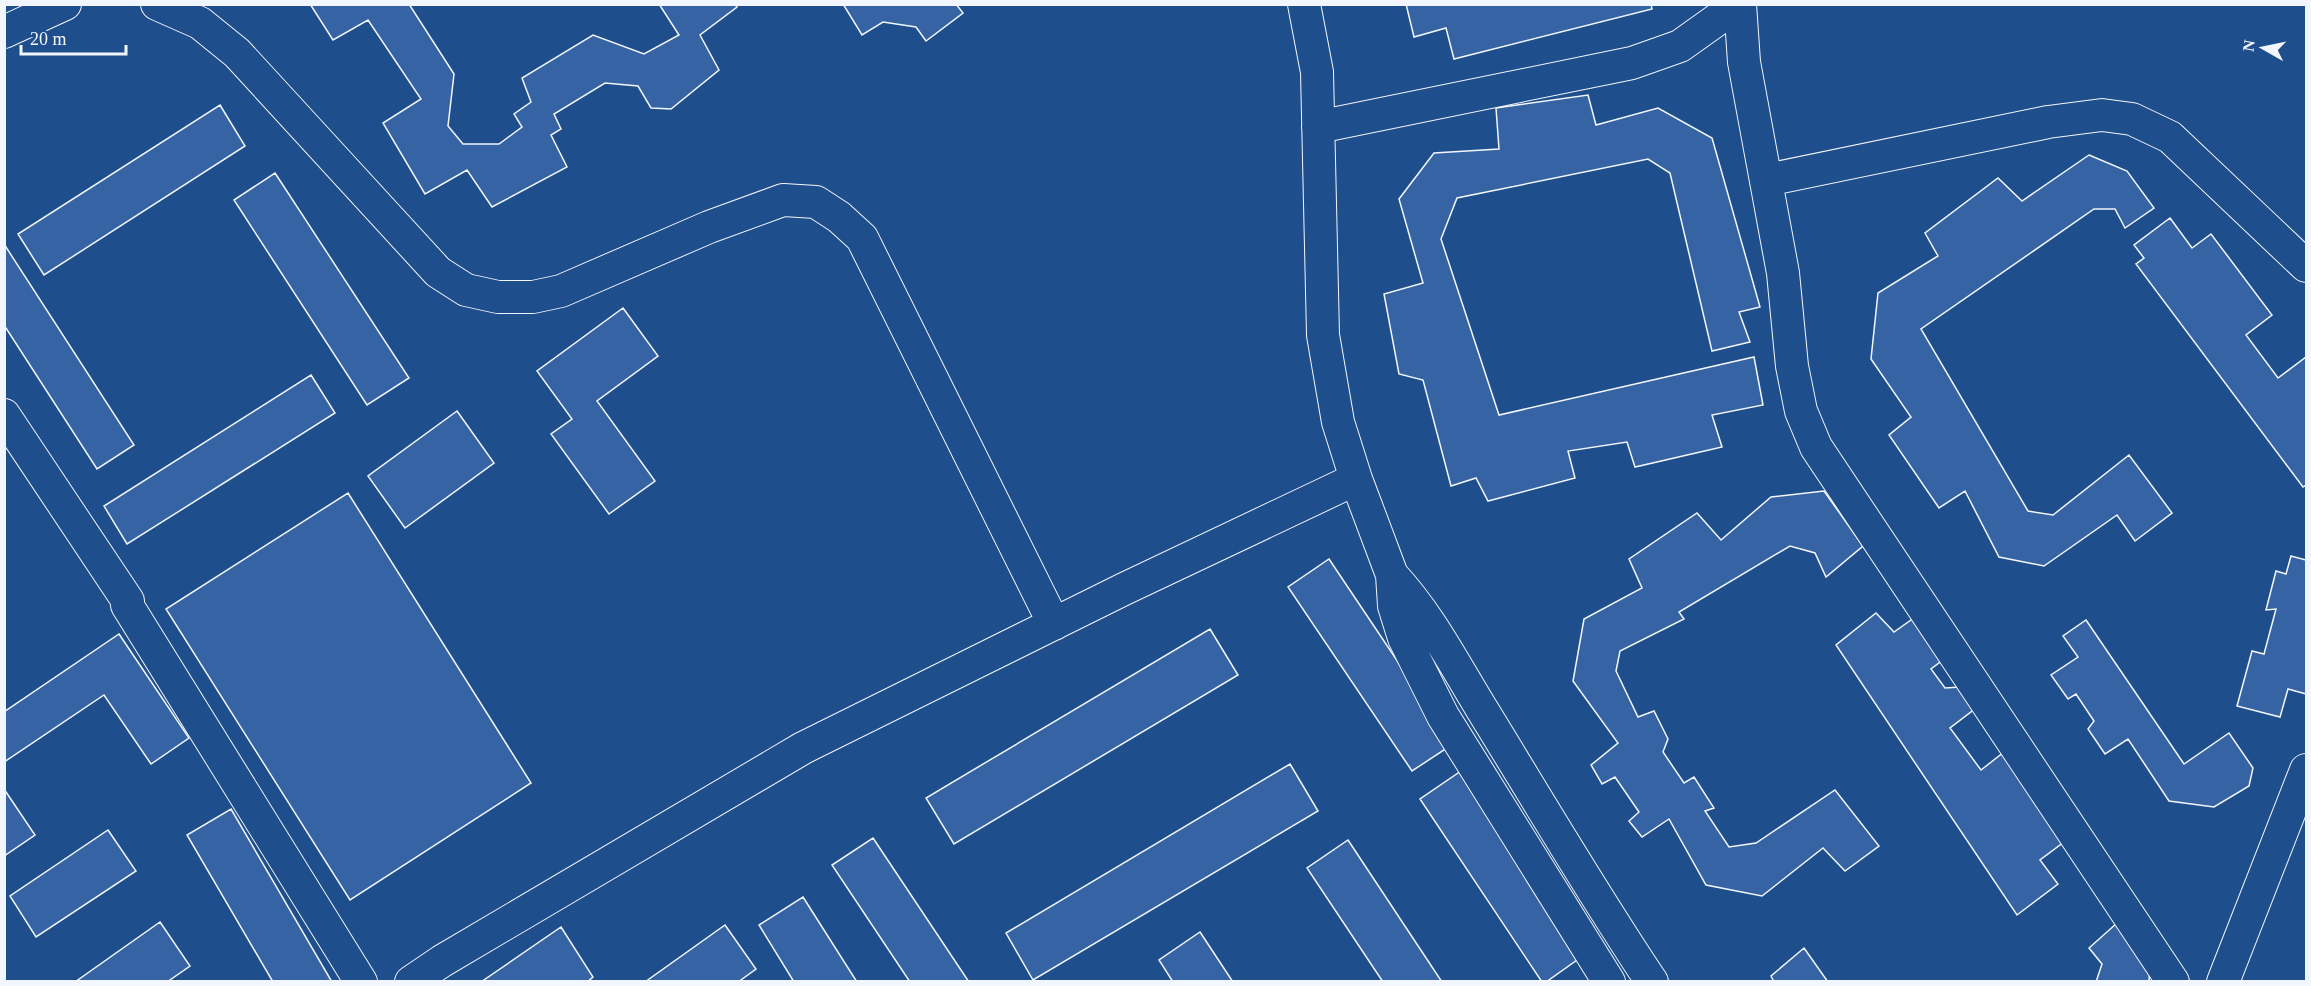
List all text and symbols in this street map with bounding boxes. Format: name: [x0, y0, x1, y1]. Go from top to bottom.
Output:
scale bar: [21, 18, 126, 56]
north arrow: [2233, 18, 2293, 78]
text: 20 m: [30, 29, 67, 49]
text: N: [2239, 38, 2258, 53]

